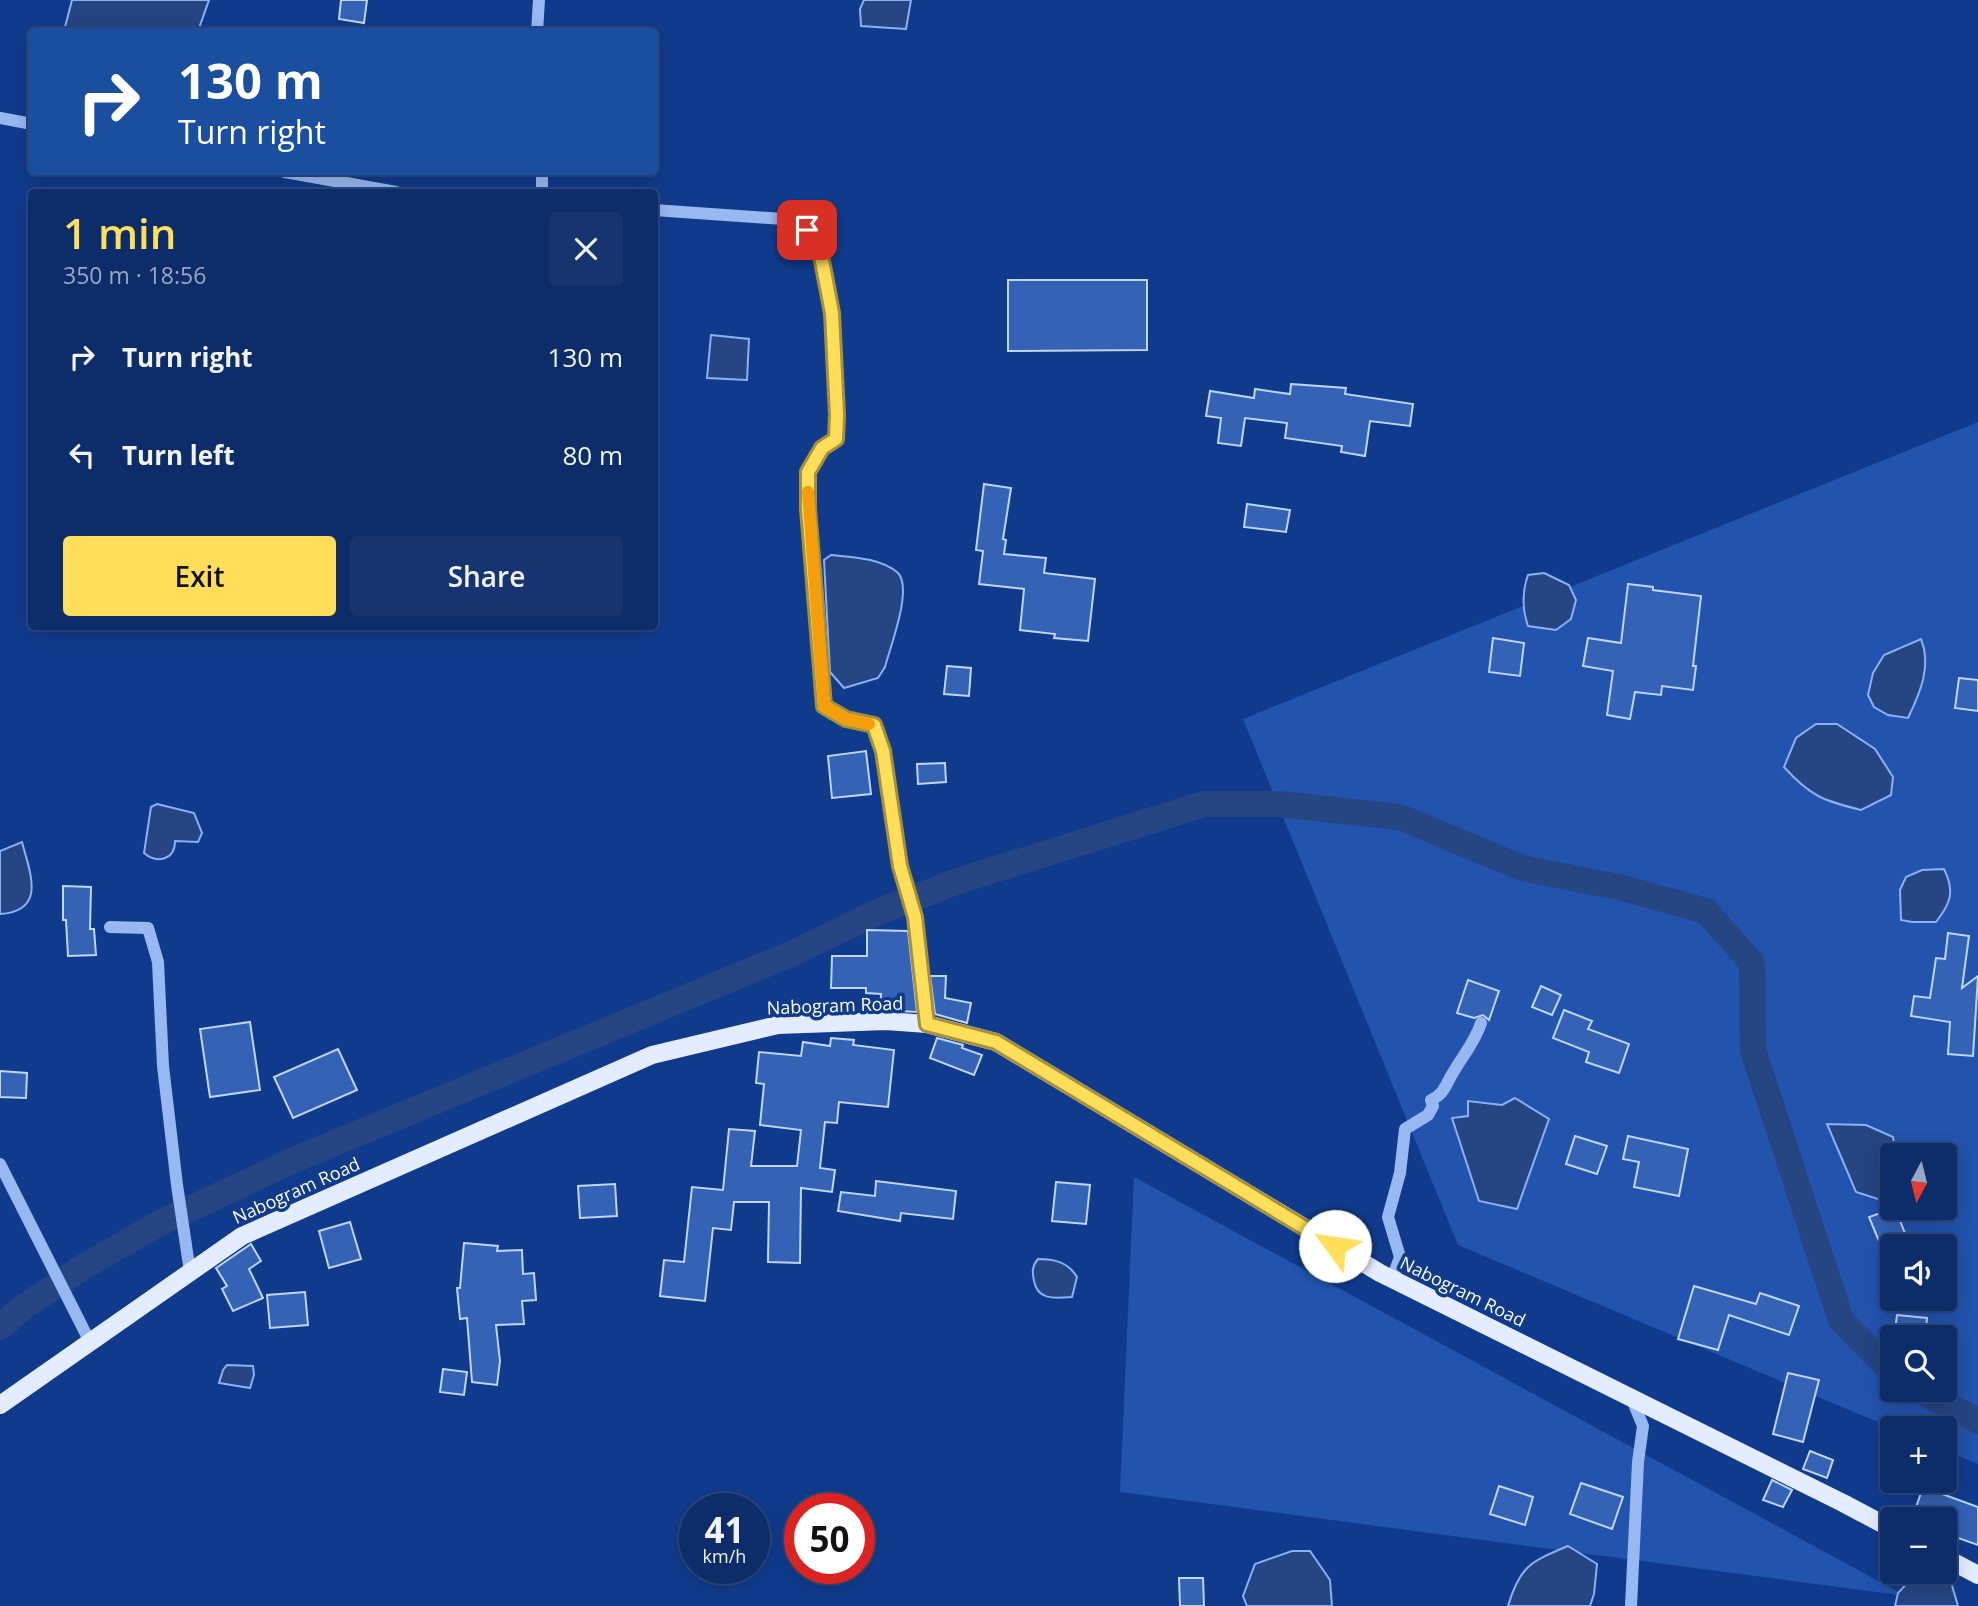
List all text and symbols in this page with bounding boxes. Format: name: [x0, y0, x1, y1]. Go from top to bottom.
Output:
text: 130 m: [178, 47, 323, 113]
icon: right: [63, 56, 154, 147]
text: Turn right: [178, 110, 326, 153]
pin: [777, 200, 837, 260]
text: 1 min: [63, 204, 176, 261]
icon: arrive: [788, 211, 826, 249]
button: close: [549, 212, 623, 286]
text: 350 m · 18:56: [63, 259, 206, 291]
icon: right: [63, 338, 101, 376]
text: Turn right: [122, 339, 253, 375]
text: 130 m: [548, 339, 623, 375]
icon: left: [63, 436, 101, 474]
text: Turn left: [122, 437, 234, 473]
text: 80 m: [562, 437, 623, 473]
button: Exit: [63, 536, 336, 616]
button: Share: [350, 536, 623, 616]
street label: Nabogram Road: [766, 991, 904, 1019]
north arrow: [1880, 1143, 1956, 1220]
map controls: [1880, 1143, 1957, 1584]
street label: Nabogram Road: [229, 1151, 363, 1229]
position arrow: [1298, 1209, 1372, 1283]
button: sound: [1880, 1234, 1957, 1311]
street label: Nabogram Road: [1396, 1250, 1530, 1332]
button: search: [1880, 1325, 1957, 1402]
button: +: [1880, 1416, 1957, 1493]
speed limit sign: 50: [784, 1493, 875, 1584]
text: 41: [704, 1506, 745, 1553]
button: −: [1880, 1507, 1957, 1584]
text: km/h: [703, 1544, 746, 1568]

